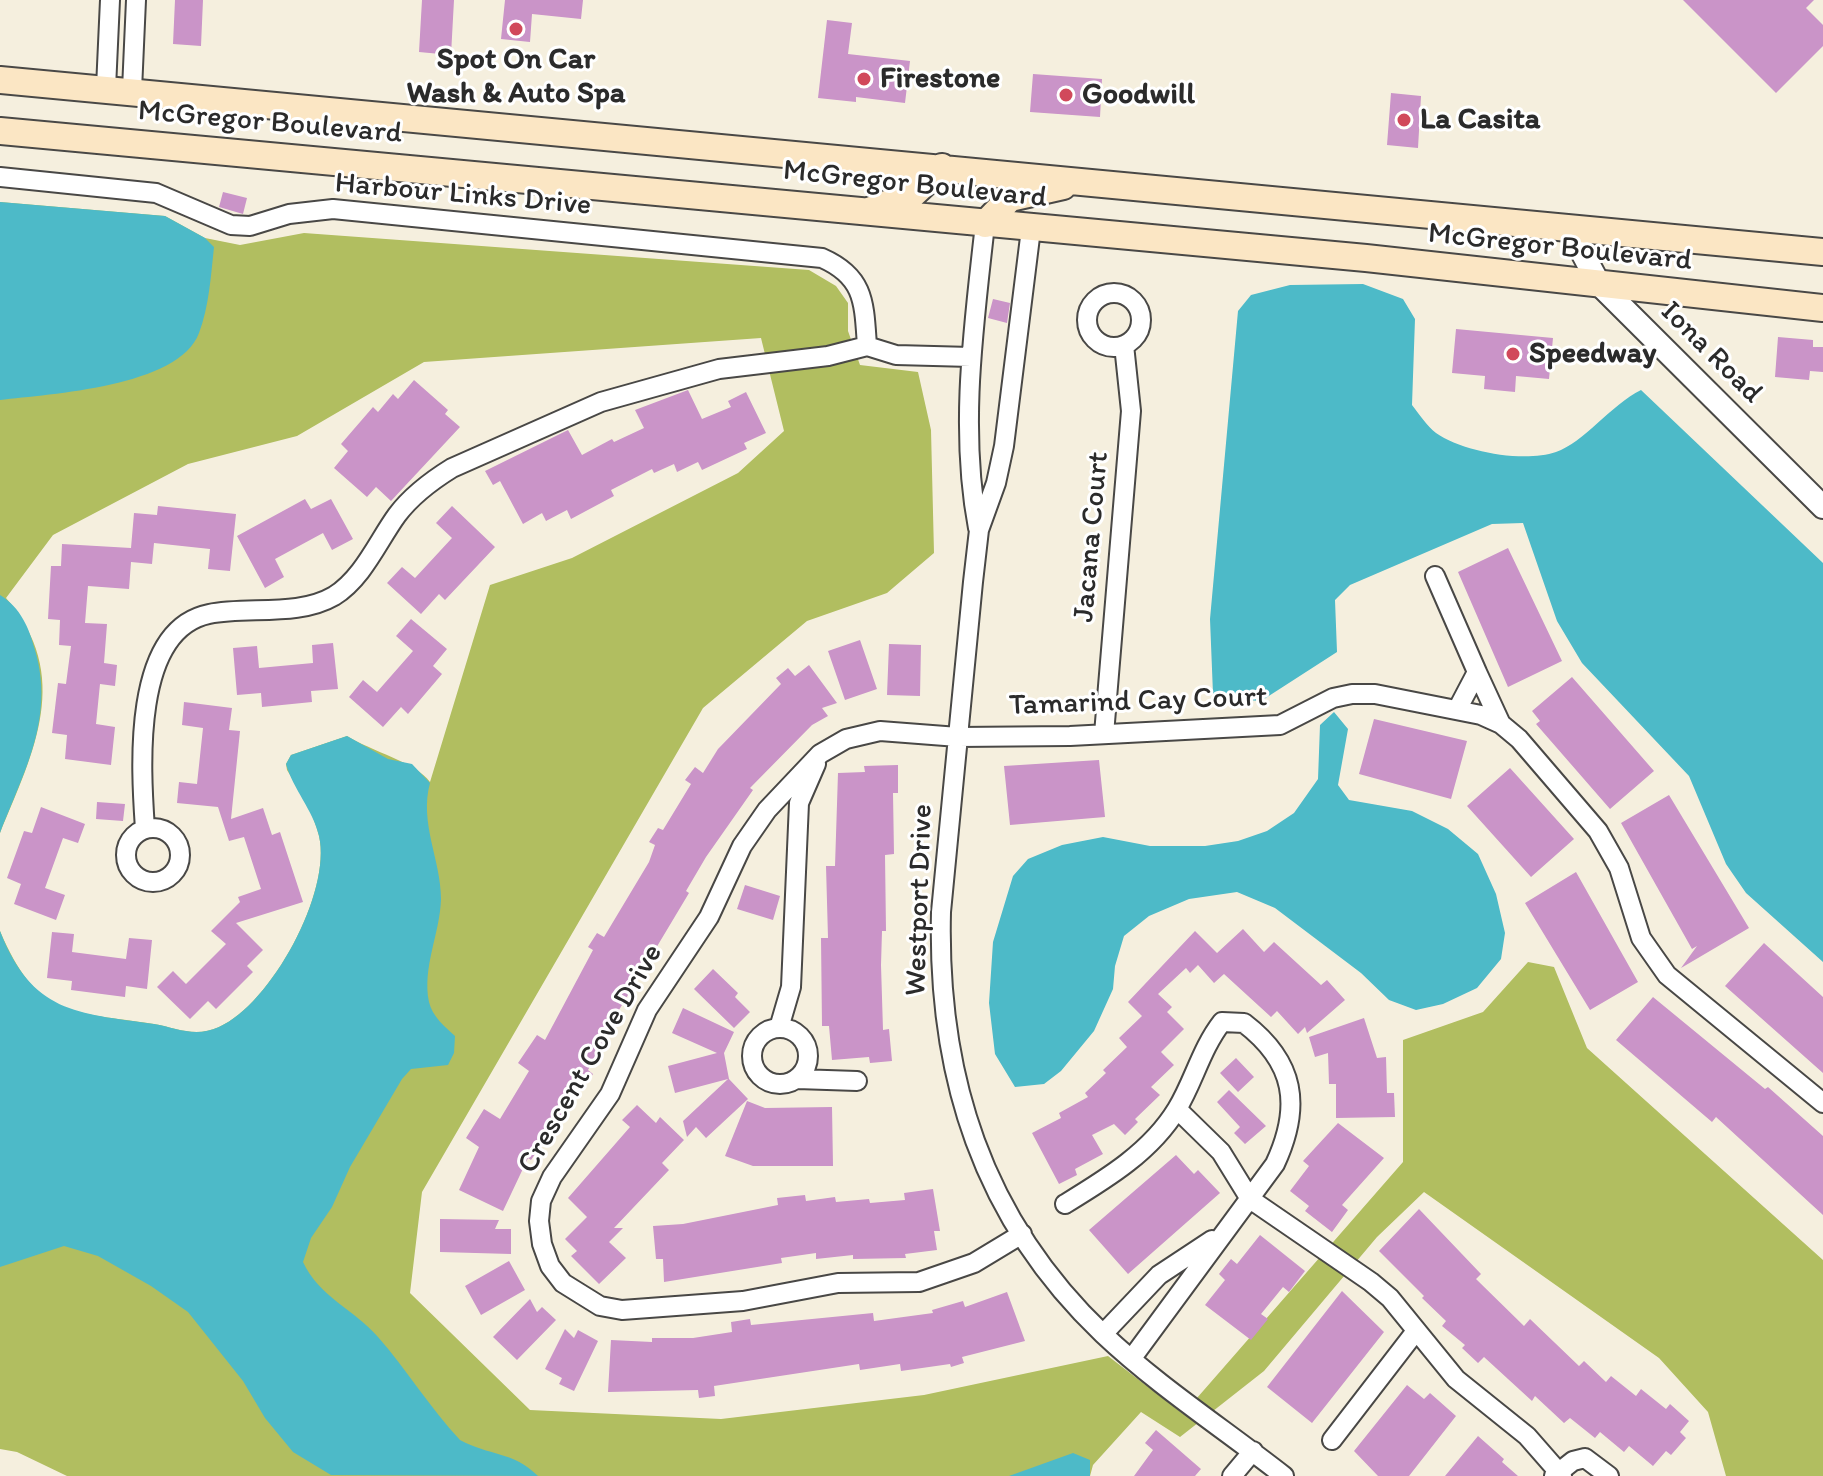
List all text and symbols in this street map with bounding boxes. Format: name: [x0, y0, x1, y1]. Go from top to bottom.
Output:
marker: Spot On Car Wash & Auto Spa: [507, 20, 525, 38]
place label: Spot On Car Wash & Auto Spa: [407, 42, 625, 112]
place label: Firestone: [880, 61, 1000, 97]
marker: Firestone: [855, 70, 873, 88]
place label: Goodwill: [1082, 77, 1195, 113]
marker: Goodwill: [1057, 86, 1075, 104]
street label: McGregor Boulevard: [136, 94, 404, 152]
place label: La Casita: [1420, 102, 1540, 138]
marker: La Casita: [1395, 111, 1413, 129]
street label: McGregor Boulevard: [781, 153, 1049, 217]
street label: Harbour Links Drive: [333, 166, 593, 224]
street label: McGregor Boulevard: [1426, 216, 1694, 280]
street label: Iona Road: [1652, 294, 1770, 412]
place label: Speedway: [1529, 336, 1656, 372]
marker: Speedway: [1504, 345, 1522, 363]
street label: Jacana Court: [1067, 450, 1117, 624]
street label: Tamarind Cay Court: [1008, 680, 1268, 724]
street label: Westport Drive: [899, 803, 941, 997]
street label: Crescent Cove Drive: [511, 938, 671, 1180]

